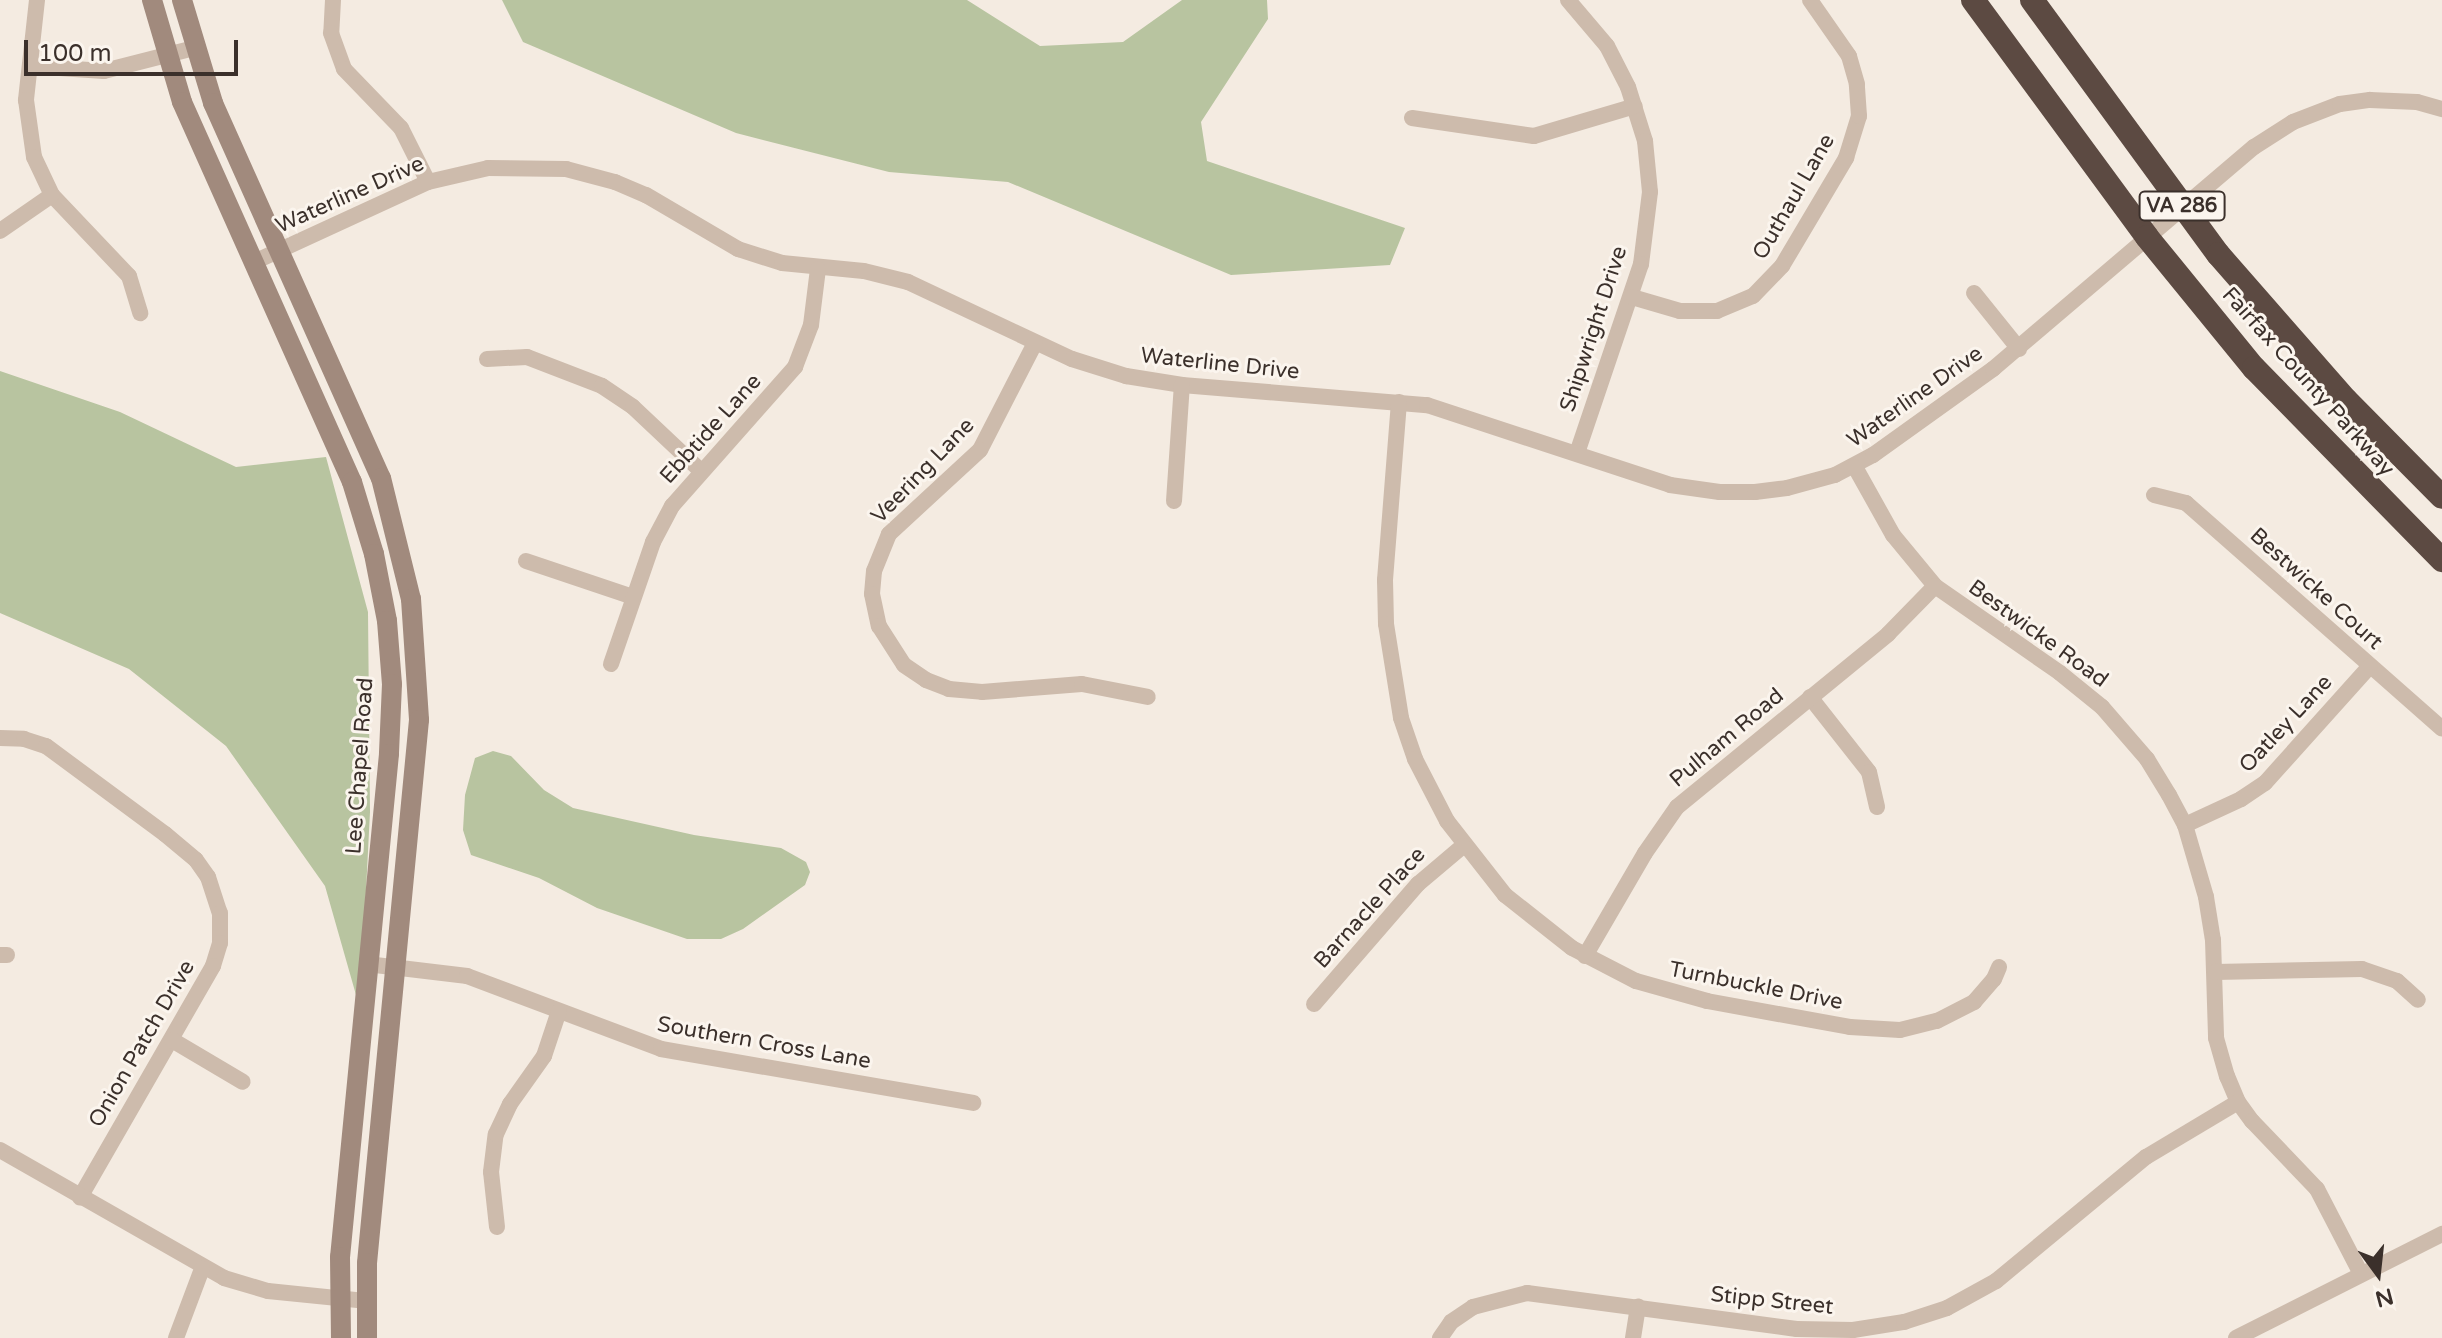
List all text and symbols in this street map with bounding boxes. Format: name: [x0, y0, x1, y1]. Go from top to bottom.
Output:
scale bar: [28, 24, 242, 74]
text: 100 m: [38, 39, 112, 68]
street label: Outhaul Lane: [1747, 129, 1841, 265]
street label: Waterline Drive: [272, 151, 428, 239]
road number: VA 286: [2138, 190, 2226, 222]
street label: Shipwright Drive: [1555, 243, 1633, 415]
street label: Fairfax County Parkway: [2216, 282, 2400, 482]
street label: Waterline Drive: [1842, 341, 1988, 453]
street label: Waterline Drive: [1139, 343, 1301, 385]
street label: Ebbtide Lane: [655, 369, 767, 489]
street label: Veering Lane: [866, 413, 980, 529]
street label: Bestwicke Court: [2244, 522, 2388, 656]
street label: Bestwicke Road: [1963, 574, 2113, 694]
street label: Oatley Lane: [2234, 670, 2338, 778]
street label: Lee Chapel Road: [341, 677, 379, 855]
street label: Pulham Road: [1665, 683, 1789, 793]
street label: Barnacle Place: [1309, 842, 1431, 974]
street label: Onion Patch Drive: [83, 956, 201, 1132]
street label: Turnbuckle Drive: [1667, 956, 1845, 1016]
street label: Southern Cross Lane: [655, 1011, 873, 1075]
north arrow: [2338, 1234, 2418, 1314]
street label: Stipp Street: [1709, 1281, 1835, 1321]
text: N: [2372, 1282, 2396, 1312]

